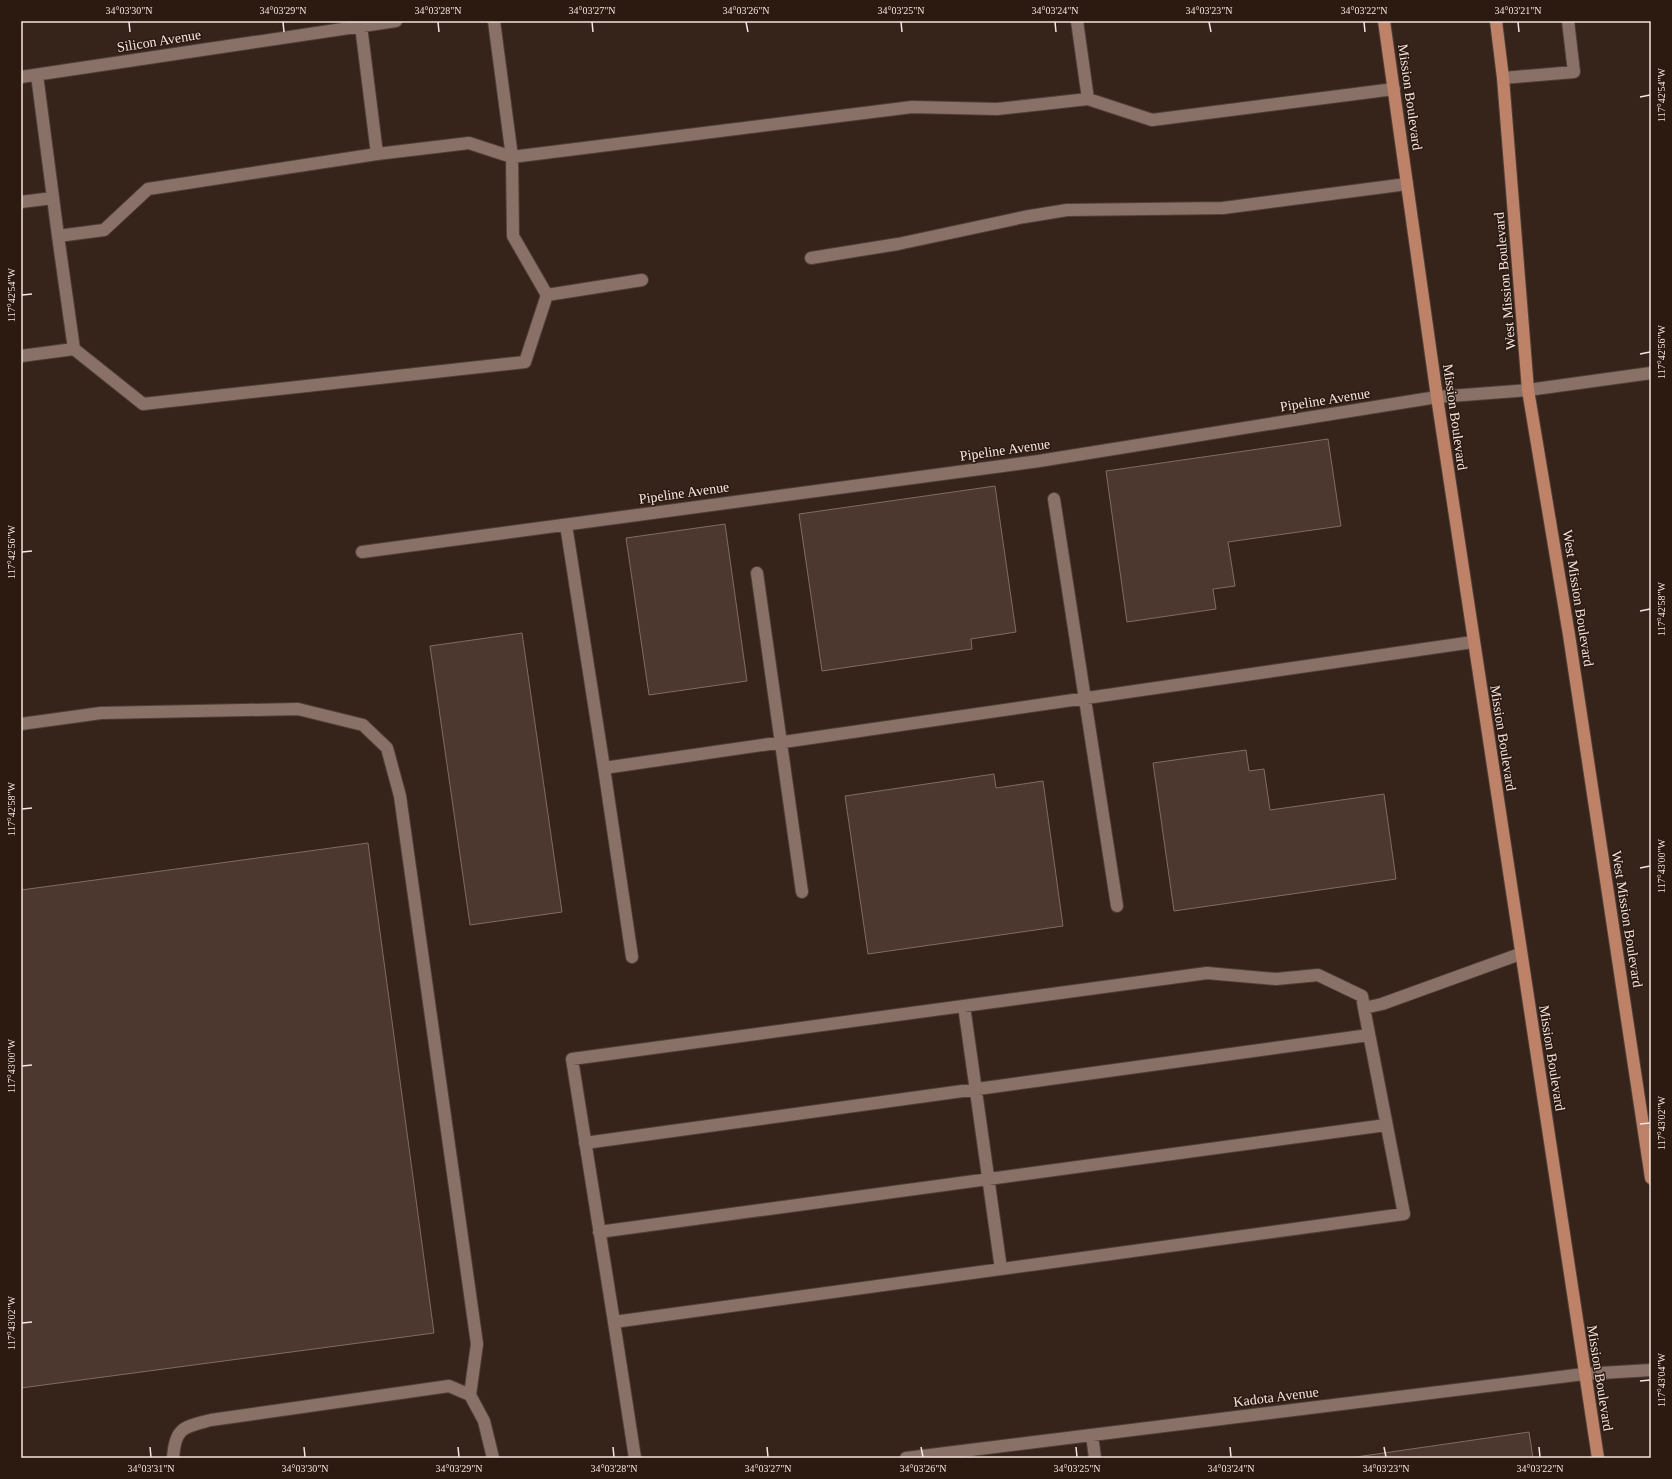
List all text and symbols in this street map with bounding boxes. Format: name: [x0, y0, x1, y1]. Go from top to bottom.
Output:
text: 34°03'30"N: [105, 5, 153, 16]
text: 34°03'29"N: [259, 5, 307, 16]
text: 34°03'28"N: [414, 5, 462, 16]
text: 34°03'27"N: [568, 5, 616, 16]
text: 34°03'26"N: [722, 5, 770, 16]
text: 34°03'25"N: [877, 5, 925, 16]
text: 34°03'24"N: [1031, 5, 1079, 16]
text: 34°03'23"N: [1185, 5, 1233, 16]
text: 34°03'22"N: [1340, 5, 1388, 16]
text: 34°03'21"N: [1494, 5, 1542, 16]
street label: Silicon Avenue: [116, 27, 202, 55]
street label: Mission Boulevard: [1395, 43, 1425, 151]
text: 117°42'54"W: [1656, 67, 1667, 122]
street label: West Mission Boulevard: [1492, 212, 1518, 350]
text: 117°42'54"W: [6, 267, 17, 322]
text: 117°42'56"W: [1656, 324, 1667, 379]
street label: Mission Boulevard: [1440, 363, 1470, 471]
street label: Pipeline Avenue: [1279, 385, 1371, 415]
street label: Pipeline Avenue: [959, 436, 1051, 464]
street label: Pipeline Avenue: [638, 479, 730, 507]
text: 117°42'56"W: [6, 524, 17, 579]
street label: West Mission Boulevard: [1560, 529, 1596, 667]
text: 117°42'58"W: [1656, 581, 1667, 636]
street label: Mission Boulevard: [1487, 684, 1519, 792]
text: 117°42'58"W: [6, 781, 17, 836]
text: 117°43'00"W: [1656, 838, 1667, 893]
street label: West Mission Boulevard: [1609, 850, 1645, 988]
street label: Mission Boulevard: [1536, 1004, 1568, 1112]
text: 117°43'00"W: [6, 1038, 17, 1093]
text: 117°43'02"W: [1656, 1095, 1667, 1150]
text: 117°43'02"W: [6, 1295, 17, 1350]
street label: Mission Boulevard: [1584, 1324, 1616, 1432]
text: 117°43'04"W: [1656, 1352, 1667, 1407]
street label: Kadota Avenue: [1233, 1384, 1319, 1410]
text: 34°03'31"N: [127, 1463, 175, 1474]
text: 34°03'30"N: [281, 1463, 329, 1474]
text: 34°03'29"N: [435, 1463, 483, 1474]
text: 34°03'28"N: [590, 1463, 638, 1474]
text: 34°03'27"N: [744, 1463, 792, 1474]
text: 34°03'26"N: [899, 1463, 947, 1474]
text: 34°03'25"N: [1053, 1463, 1101, 1474]
text: 34°03'24"N: [1207, 1463, 1255, 1474]
text: 34°03'23"N: [1362, 1463, 1410, 1474]
text: 34°03'22"N: [1516, 1463, 1564, 1474]

